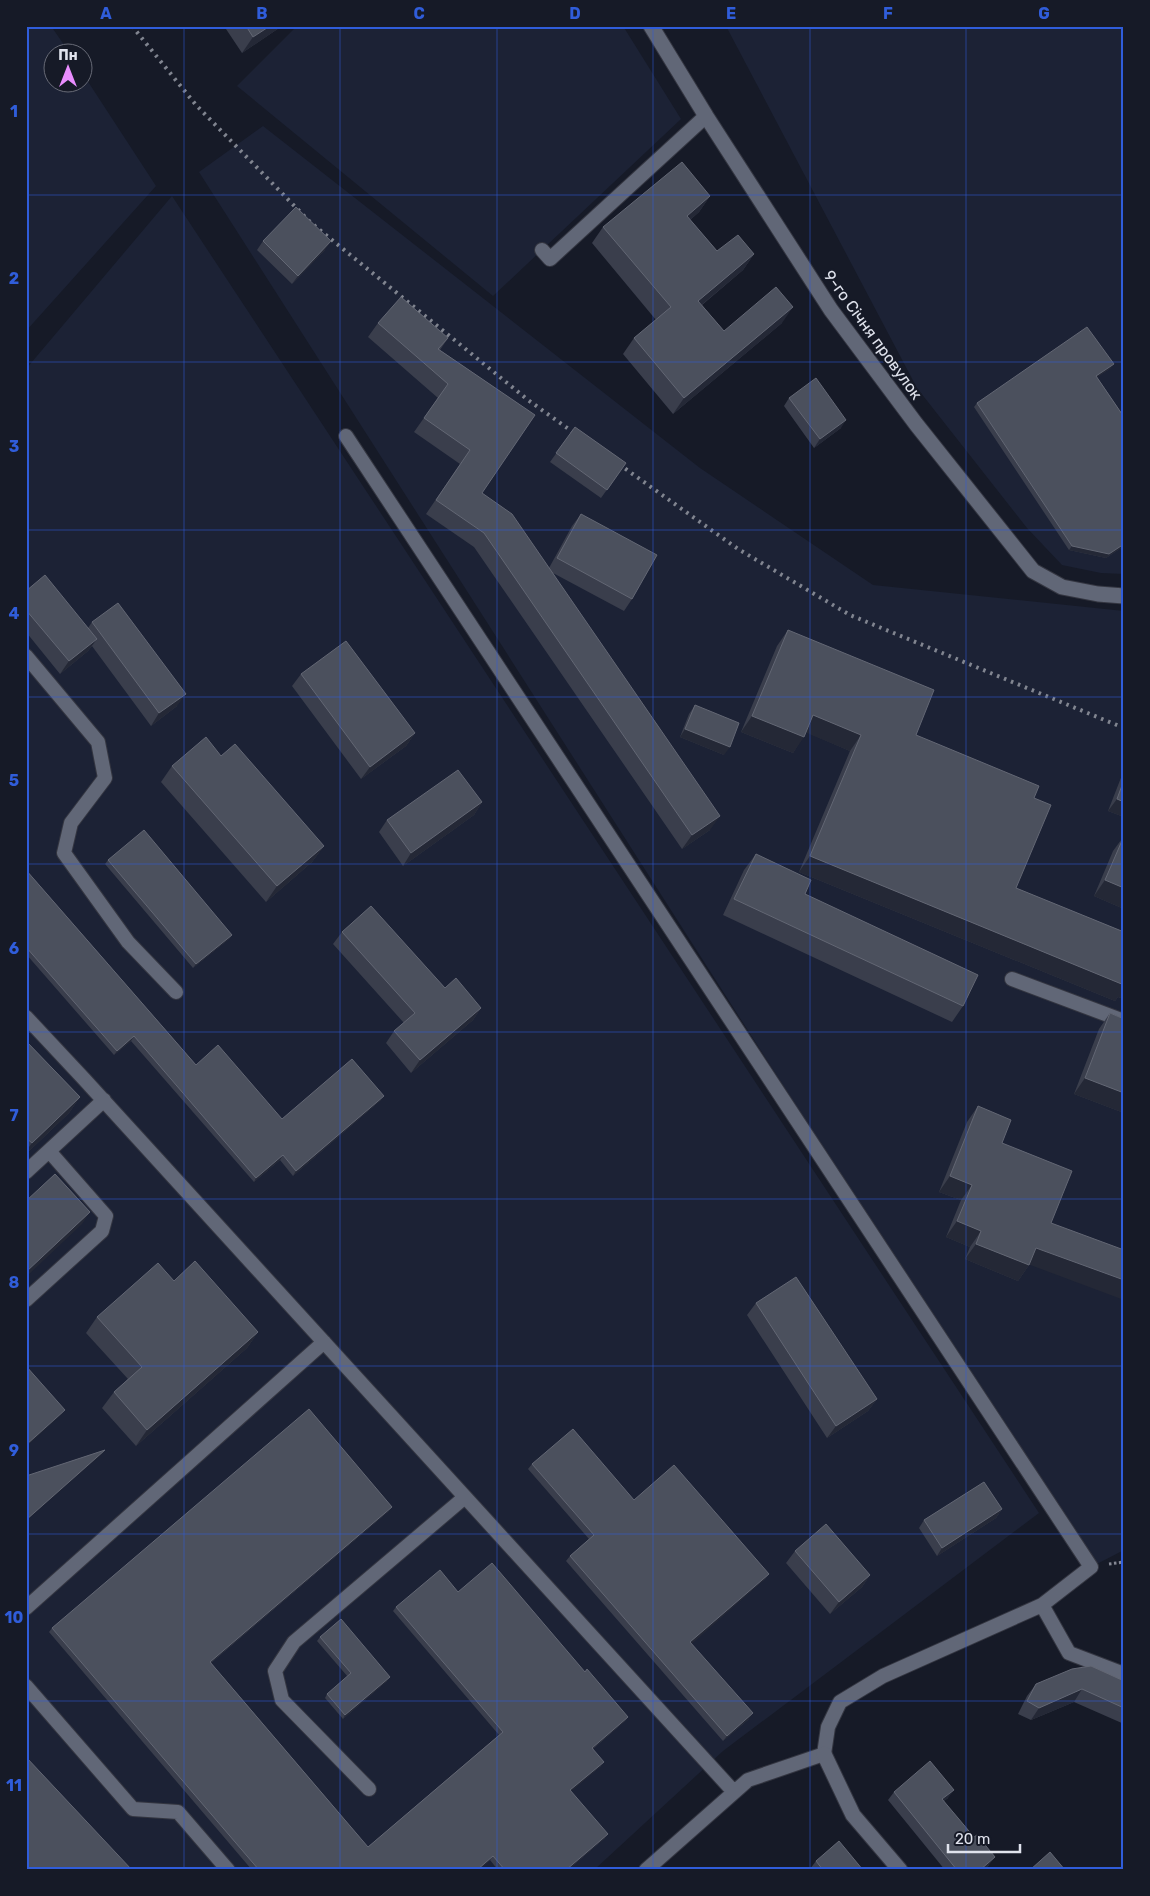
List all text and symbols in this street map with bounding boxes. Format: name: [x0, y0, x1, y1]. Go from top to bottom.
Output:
text: A: [100, 4, 112, 23]
text: B: [256, 4, 268, 23]
text: C: [413, 4, 425, 23]
text: D: [569, 4, 581, 23]
text: E: [726, 4, 736, 23]
text: F: [883, 4, 893, 23]
text: G: [1038, 4, 1050, 23]
north arrow: [42, 42, 92, 92]
text: Пн: [58, 47, 78, 64]
text: 1: [10, 102, 18, 121]
street label: 9-го Січня провулок: [820, 267, 926, 404]
text: 2: [9, 269, 19, 288]
text: 3: [9, 437, 19, 456]
text: 4: [9, 604, 20, 623]
text: 5: [9, 771, 19, 790]
text: 6: [9, 939, 19, 958]
text: 7: [9, 1106, 19, 1125]
text: 8: [9, 1273, 20, 1292]
text: 9: [9, 1441, 19, 1460]
text: 10: [5, 1608, 24, 1627]
text: 11: [6, 1776, 22, 1795]
scale bar: [948, 1821, 1020, 1853]
text: 20 m: [955, 1830, 990, 1848]

